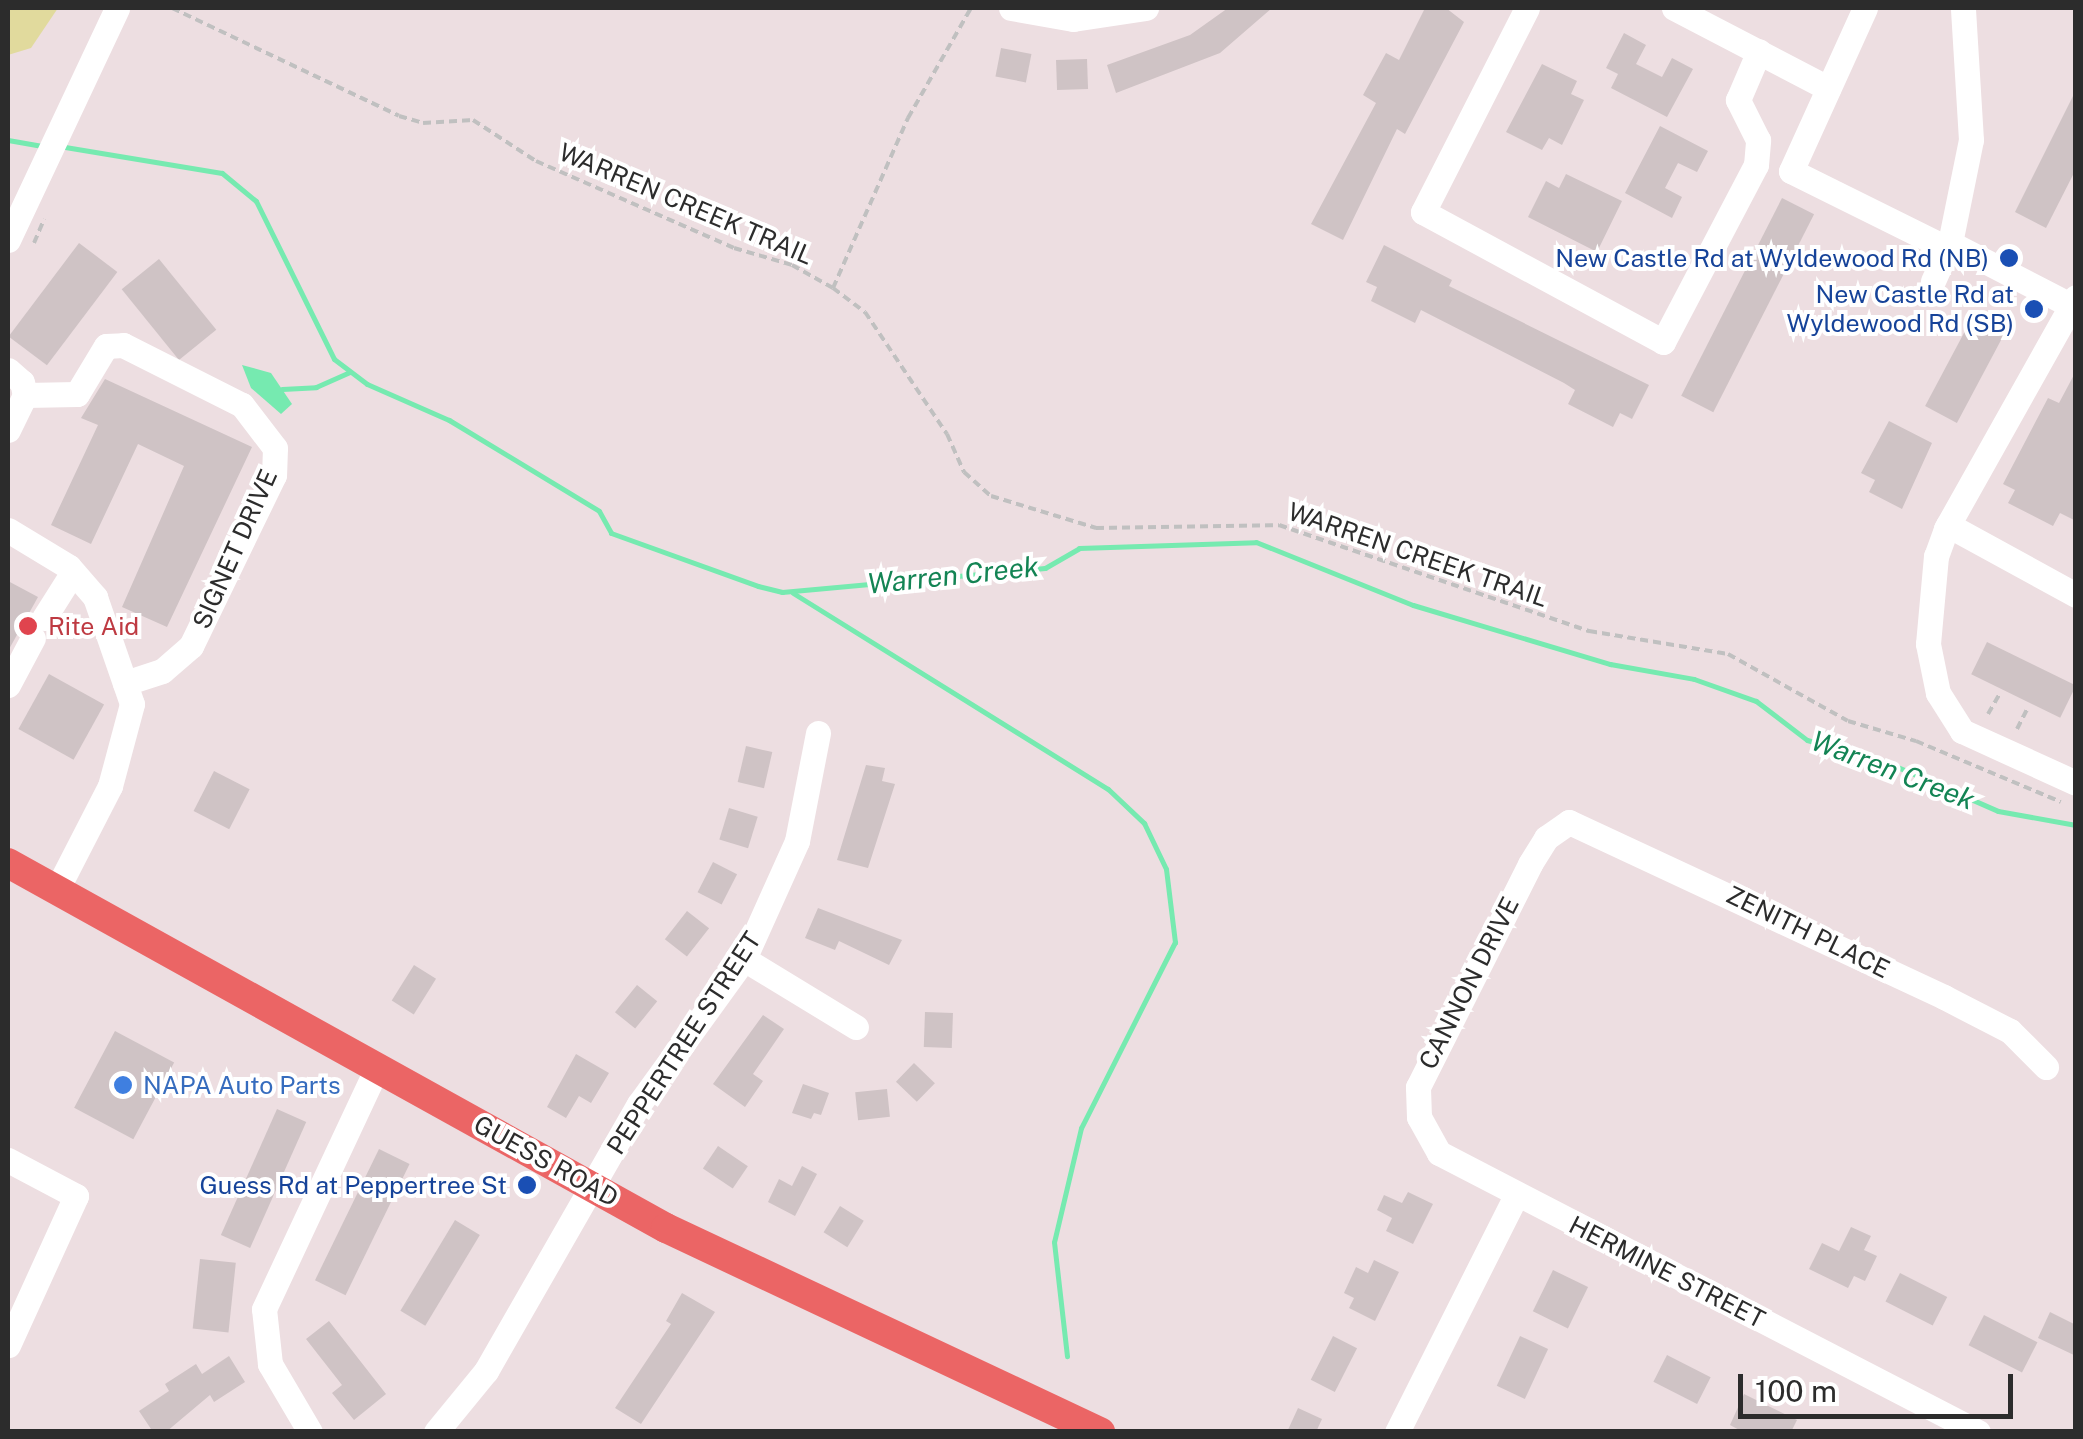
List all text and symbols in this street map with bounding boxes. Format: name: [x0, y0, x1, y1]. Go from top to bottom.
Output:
street label: WARREN CREEK TRAIL: [555, 137, 817, 271]
place label: New Castle Rd at Wyldewood Rd (NB): [1554, 243, 1989, 273]
marker: New Castle Rd at Wyldewood Rd (NB): [1998, 247, 2020, 269]
place label: New Castle Rd at Wyldewood Rd (SB): [1786, 280, 2014, 339]
marker: New Castle Rd at Wyldewood Rd (SB): [2023, 298, 2045, 320]
street label: SIGNET DRIVE: [186, 465, 284, 633]
street label: WARREN CREEK TRAIL: [1284, 496, 1552, 614]
water label: Warren Creek: [866, 549, 1040, 601]
place label: Rite Aid: [48, 611, 139, 641]
marker: Rite Aid: [17, 615, 39, 637]
water label: Warren Creek: [1807, 723, 1979, 817]
street label: ZENITH PLACE: [1721, 880, 1895, 984]
street label: CANNON DRIVE: [1413, 892, 1525, 1074]
street label: PEPPERTREE STREET: [601, 926, 767, 1160]
place label: NAPA Auto Parts: [143, 1070, 341, 1100]
marker: NAPA Auto Parts: [112, 1074, 134, 1096]
street label: GUESS ROAD: [469, 1109, 623, 1213]
place label: Guess Rd at Peppertree St: [199, 1170, 507, 1200]
marker: Guess Rd at Peppertree St: [516, 1174, 538, 1196]
street label: HERMINE STREET: [1564, 1210, 1770, 1334]
scale bar: [1743, 1354, 2018, 1416]
text: 100 m: [1755, 1373, 1837, 1409]

